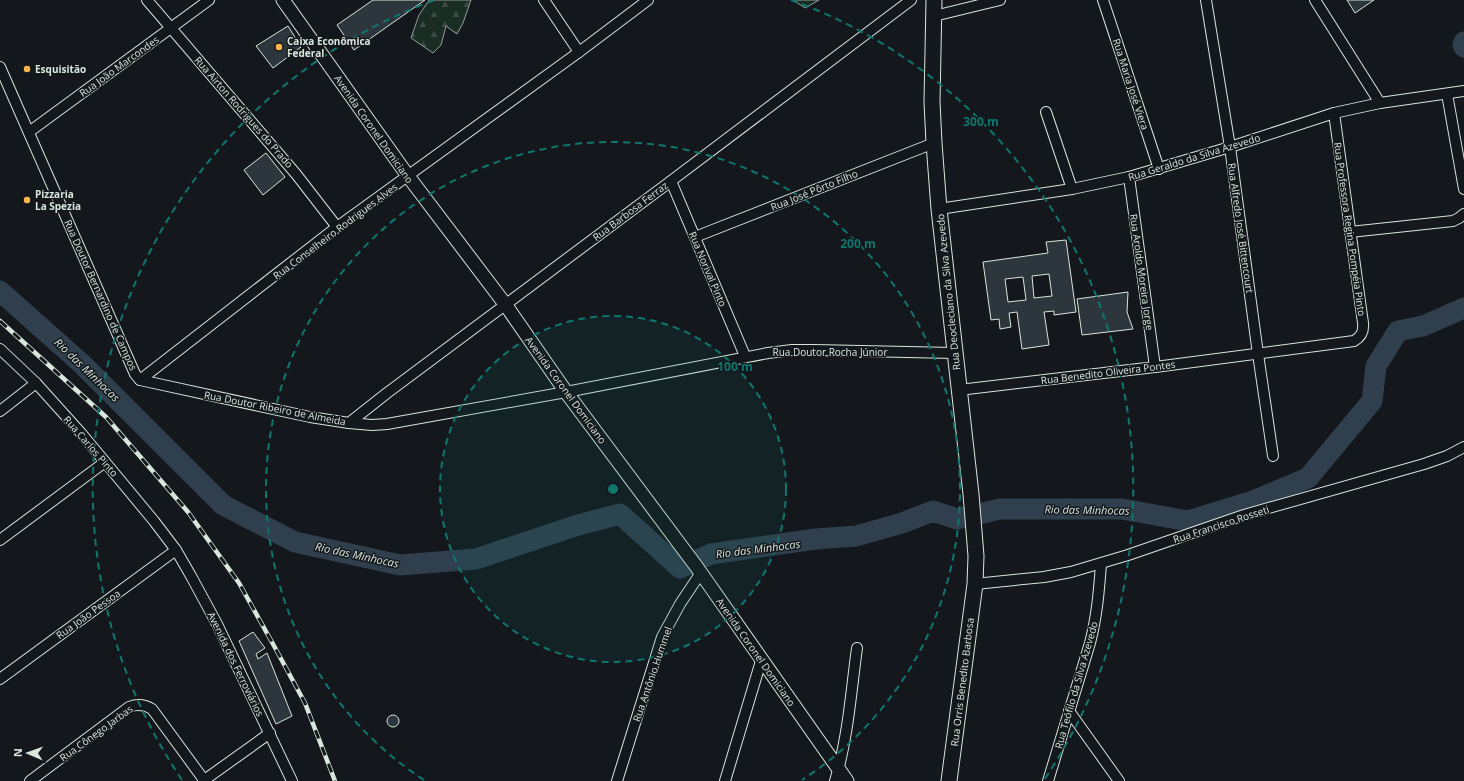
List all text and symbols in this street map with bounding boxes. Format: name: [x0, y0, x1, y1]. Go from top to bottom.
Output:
street label: Rua João Marcondes: [76, 32, 162, 100]
place label: Caixa Econômica Federal: [287, 34, 371, 60]
street label: Rua Maria José Viera: [1110, 37, 1152, 131]
marker: Caixa Econômica Federal: [274, 42, 284, 52]
street label: Rua Airton Rodrigues do Prado: [192, 53, 296, 171]
place label: Esquisitão: [35, 62, 86, 76]
marker: Esquisitão: [22, 64, 32, 74]
street label: Avenida Coronel Domiciano: [331, 72, 417, 186]
text: 300 m: [963, 113, 999, 130]
street label: Rua Geraldo da Silva Azevedo: [1126, 130, 1262, 184]
street label: Rua Professora Regina Pompéia Pinto: [1331, 141, 1369, 317]
street label: Rua Alfredo José Bittencourt: [1225, 162, 1257, 294]
street label: Rua José Pôrto Filho: [768, 166, 860, 214]
street label: Rua Barbosa Ferraz: [590, 178, 671, 244]
street label: Rua Conselheiro Rodrigues Alves: [270, 179, 400, 282]
place label: Pizzaria La Spezia: [35, 187, 81, 213]
marker: Pizzaria La Spezia: [22, 195, 32, 205]
street label: Rua Deocleciano da Silva Azevedo: [933, 213, 963, 371]
street label: Rua Aroldo Moreira Jorge: [1127, 213, 1157, 332]
street label: Rua Doutor Bernardino de Campos: [61, 217, 141, 373]
street label: Rua Norival Pinto: [686, 229, 730, 309]
text: 200 m: [840, 235, 876, 252]
street label: Avenida Coronel Domiciano: [522, 334, 610, 446]
water label: Rio das Minhocas: [52, 335, 123, 405]
street label: Rua Doutor Rocha Júnior: [773, 345, 887, 359]
street label: Rua Benedito Oliveira Pontes: [1040, 357, 1176, 387]
text: 100 m: [717, 358, 753, 375]
street label: Rua Doutor Ribeiro de Almeida: [203, 387, 347, 429]
street label: Rua Carlos Pinto: [61, 413, 121, 479]
centre of rings: [606, 482, 620, 496]
water label: Rio das Minhocas: [1044, 501, 1130, 518]
street label: Rua Francisco Rosseti: [1171, 502, 1271, 546]
water label: Rio das Minhocas: [715, 536, 801, 561]
water label: Rio das Minhocas: [314, 538, 401, 571]
street label: Rua João Pessoa: [53, 586, 123, 642]
street label: Avenida Coronel Domiciano: [713, 595, 799, 709]
street label: Avenida dos Ferroviários: [205, 609, 268, 719]
street label: Rua Orris Benedito Barbosa: [947, 617, 977, 747]
street label: Rua Teófilo da Silva Azevedo: [1051, 620, 1101, 750]
street label: Rua Antônio Hummel: [629, 624, 675, 724]
street label: Rua Cônego Jarbas: [57, 702, 136, 764]
north arrow: [8, 733, 48, 773]
text: N: [10, 748, 25, 757]

